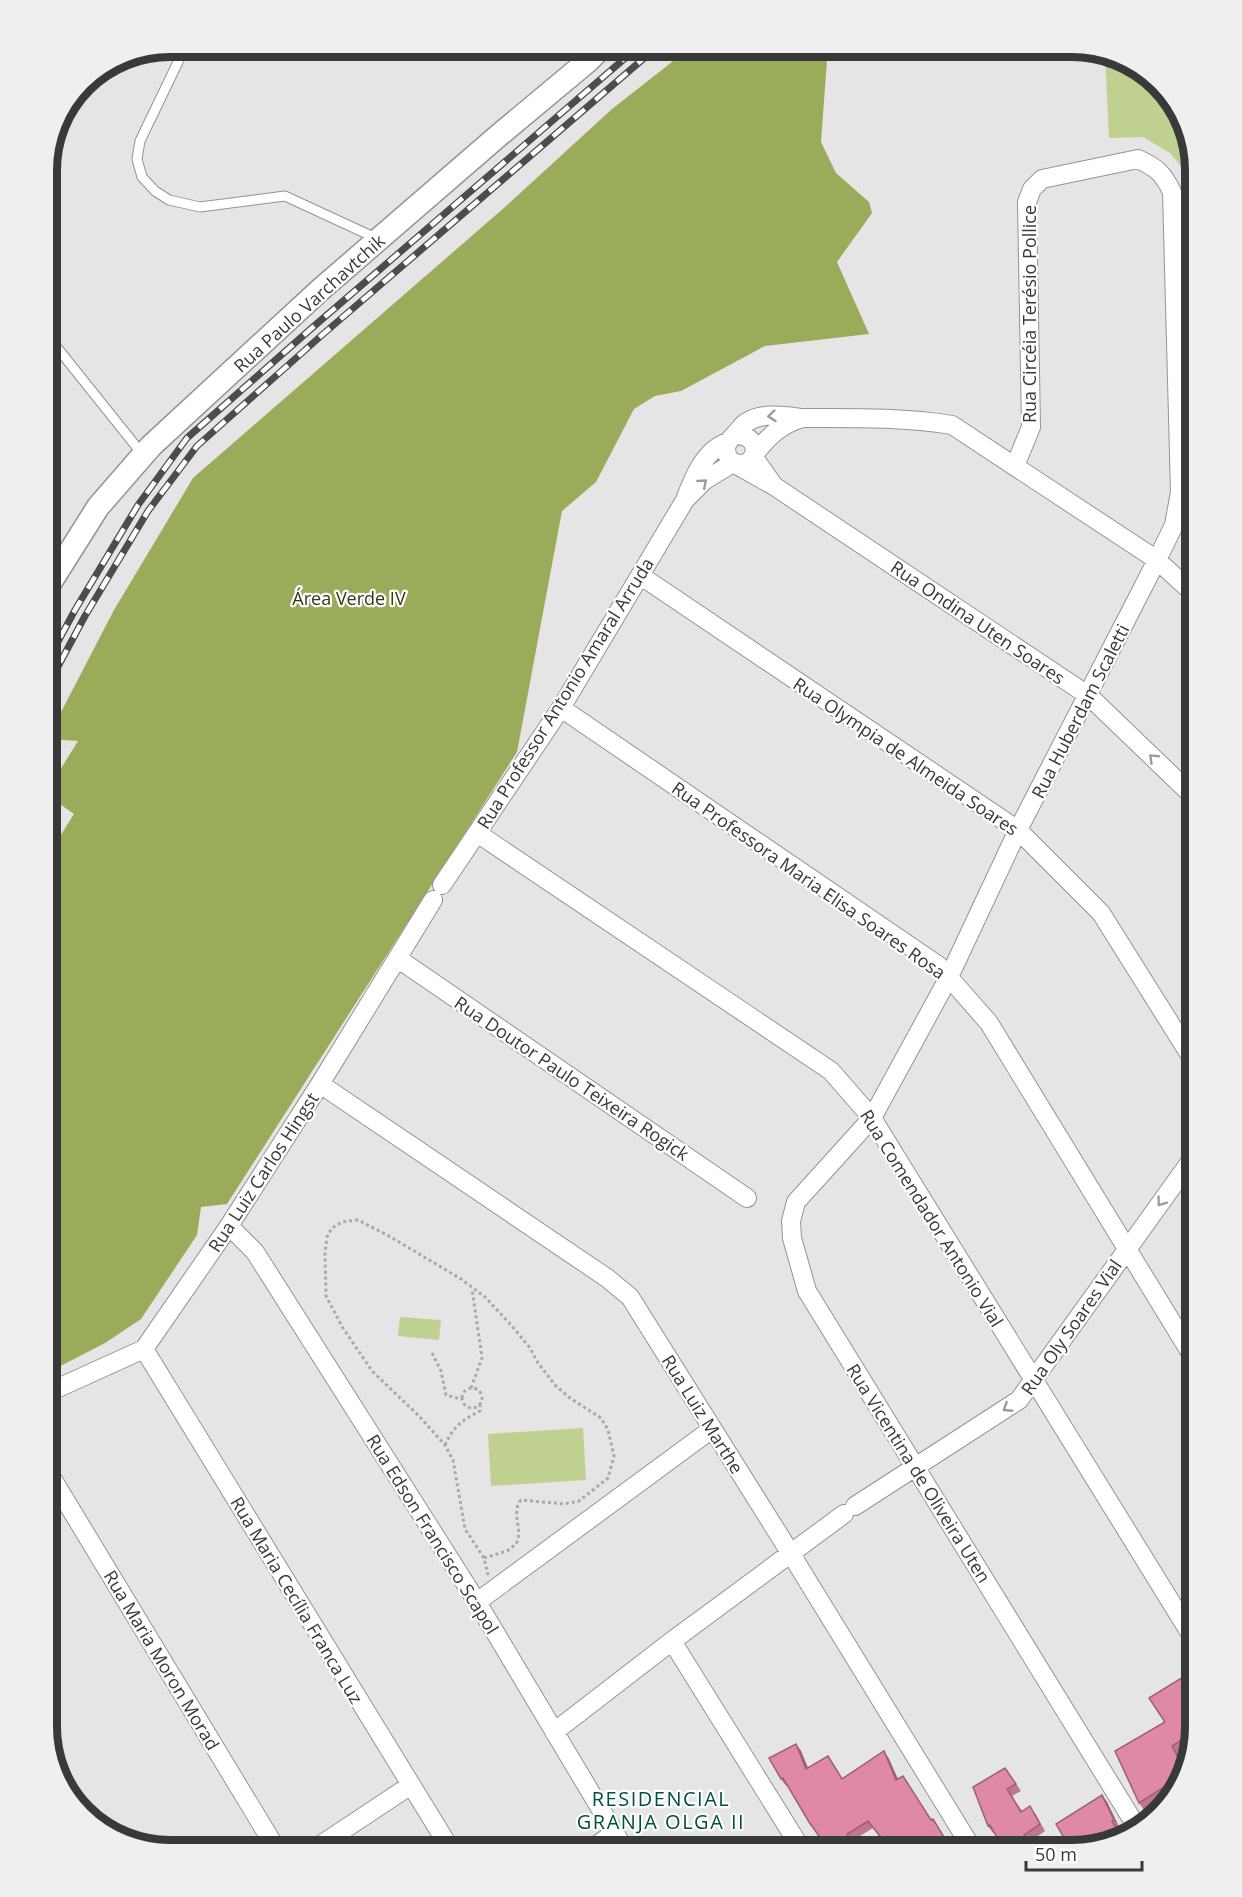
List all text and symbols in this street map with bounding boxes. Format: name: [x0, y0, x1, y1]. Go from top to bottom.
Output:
street label: Rua Circéia Terésio Pollice: [1017, 205, 1041, 423]
street label: Rua Paulo Varchavtchik: [228, 228, 390, 377]
one-way arrow: [768, 409, 777, 422]
one-way arrow: [696, 479, 707, 490]
street label: Rua Professor Antonio Amaral Arruda: [471, 553, 659, 833]
street label: Rua Ondina Uten Soares: [886, 555, 1070, 689]
park label: Área Verde IV: [292, 586, 406, 610]
street label: Rua Huberdam Scaletti: [1026, 620, 1134, 802]
street label: Rua Olympia de Almeida Soares: [789, 671, 1023, 841]
one-way arrow: [1150, 754, 1160, 765]
street label: Rua Professora Maria Elisa Soares Rosa: [667, 776, 951, 984]
street label: Rua Doutor Paulo Teixeira Rogick: [450, 990, 694, 1166]
street label: Rua Luiz Carlos Hingst: [202, 1088, 324, 1256]
street label: Rua Comendador Antonio Vial: [855, 1105, 1009, 1331]
one-way arrow: [1157, 1196, 1168, 1207]
street label: Rua Oly Soares Vial: [1015, 1254, 1127, 1400]
street label: Rua Luiz Marthe: [657, 1350, 749, 1478]
street label: Rua Vicentina de Oliveira Uten: [842, 1359, 996, 1587]
one-way arrow: [1002, 1401, 1013, 1412]
street label: Rua Edson Francisco Scapol: [362, 1430, 504, 1638]
street label: Rua Maria Cecília Franca Luz: [225, 1492, 369, 1708]
street label: Rua Maria Moron Morad: [99, 1566, 225, 1754]
district label: RESIDENCIAL GRANJA OLGA II: [577, 1785, 745, 1835]
scale bar: [1026, 1834, 1142, 1872]
text: 50 m: [1035, 1842, 1077, 1866]

